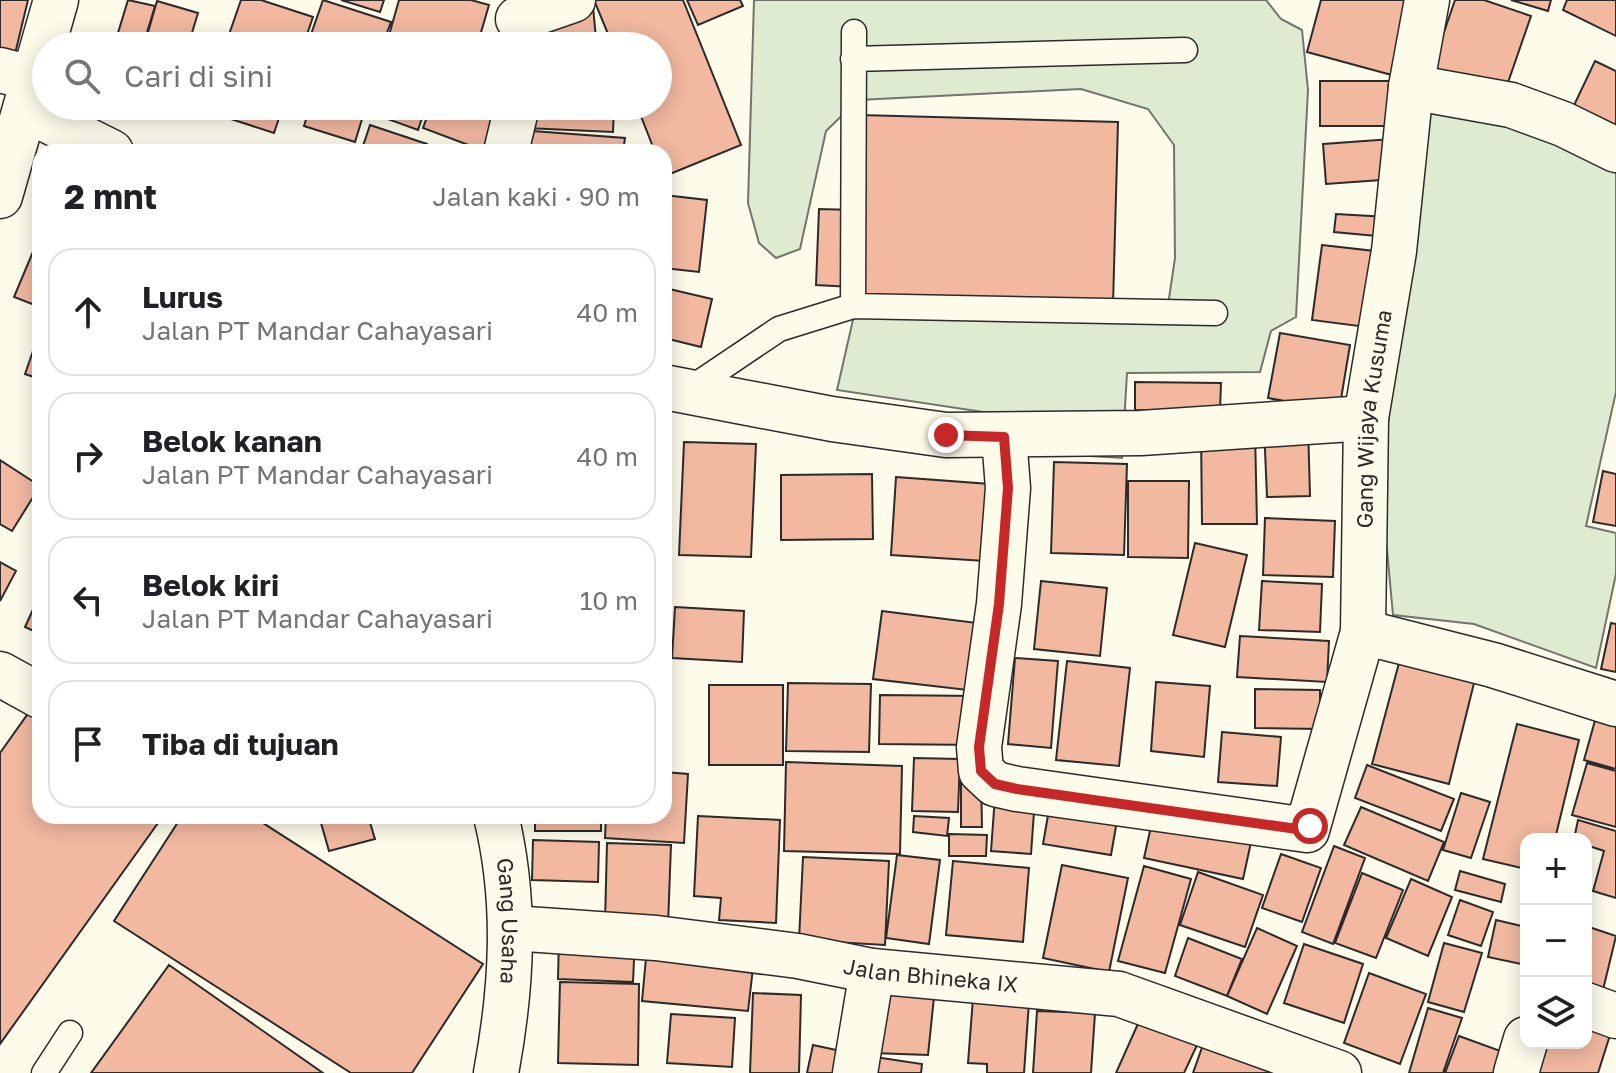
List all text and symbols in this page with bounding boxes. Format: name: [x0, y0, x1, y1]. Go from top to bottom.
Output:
search box: [32, 32, 672, 120]
icon: search: [60, 54, 104, 98]
text: Cari di sini: [124, 58, 273, 94]
text: 2 mnt: [64, 176, 157, 216]
text: Jalan kaki · 90 m: [432, 181, 640, 212]
text: Lurus: [142, 279, 223, 315]
icon: ahead: [66, 290, 110, 334]
text: 40 m: [577, 297, 638, 328]
street label: Gang Wijaya Kusuma: [1350, 307, 1397, 529]
text: Jalan PT Mandar Cahayasari: [142, 315, 493, 346]
route end: [928, 417, 964, 453]
text: Belok kanan: [142, 423, 322, 459]
icon: right: [66, 434, 110, 478]
text: 40 m: [577, 441, 638, 472]
text: Jalan PT Mandar Cahayasari: [142, 459, 493, 490]
text: Belok kiri: [142, 567, 279, 603]
icon: left: [66, 578, 110, 622]
text: 10 m: [580, 585, 638, 616]
text: Jalan PT Mandar Cahayasari: [142, 603, 493, 634]
icon: arrive: [66, 722, 110, 766]
text: Tiba di tujuan: [142, 726, 339, 762]
route start: [1292, 808, 1328, 844]
map controls: [1520, 833, 1592, 1049]
button: +: [1520, 833, 1592, 905]
street label: Gang Usaha: [491, 856, 524, 985]
button: −: [1520, 905, 1592, 977]
street label: Jalan Bhineka IX: [841, 952, 1019, 998]
button: layers: [1520, 977, 1592, 1049]

